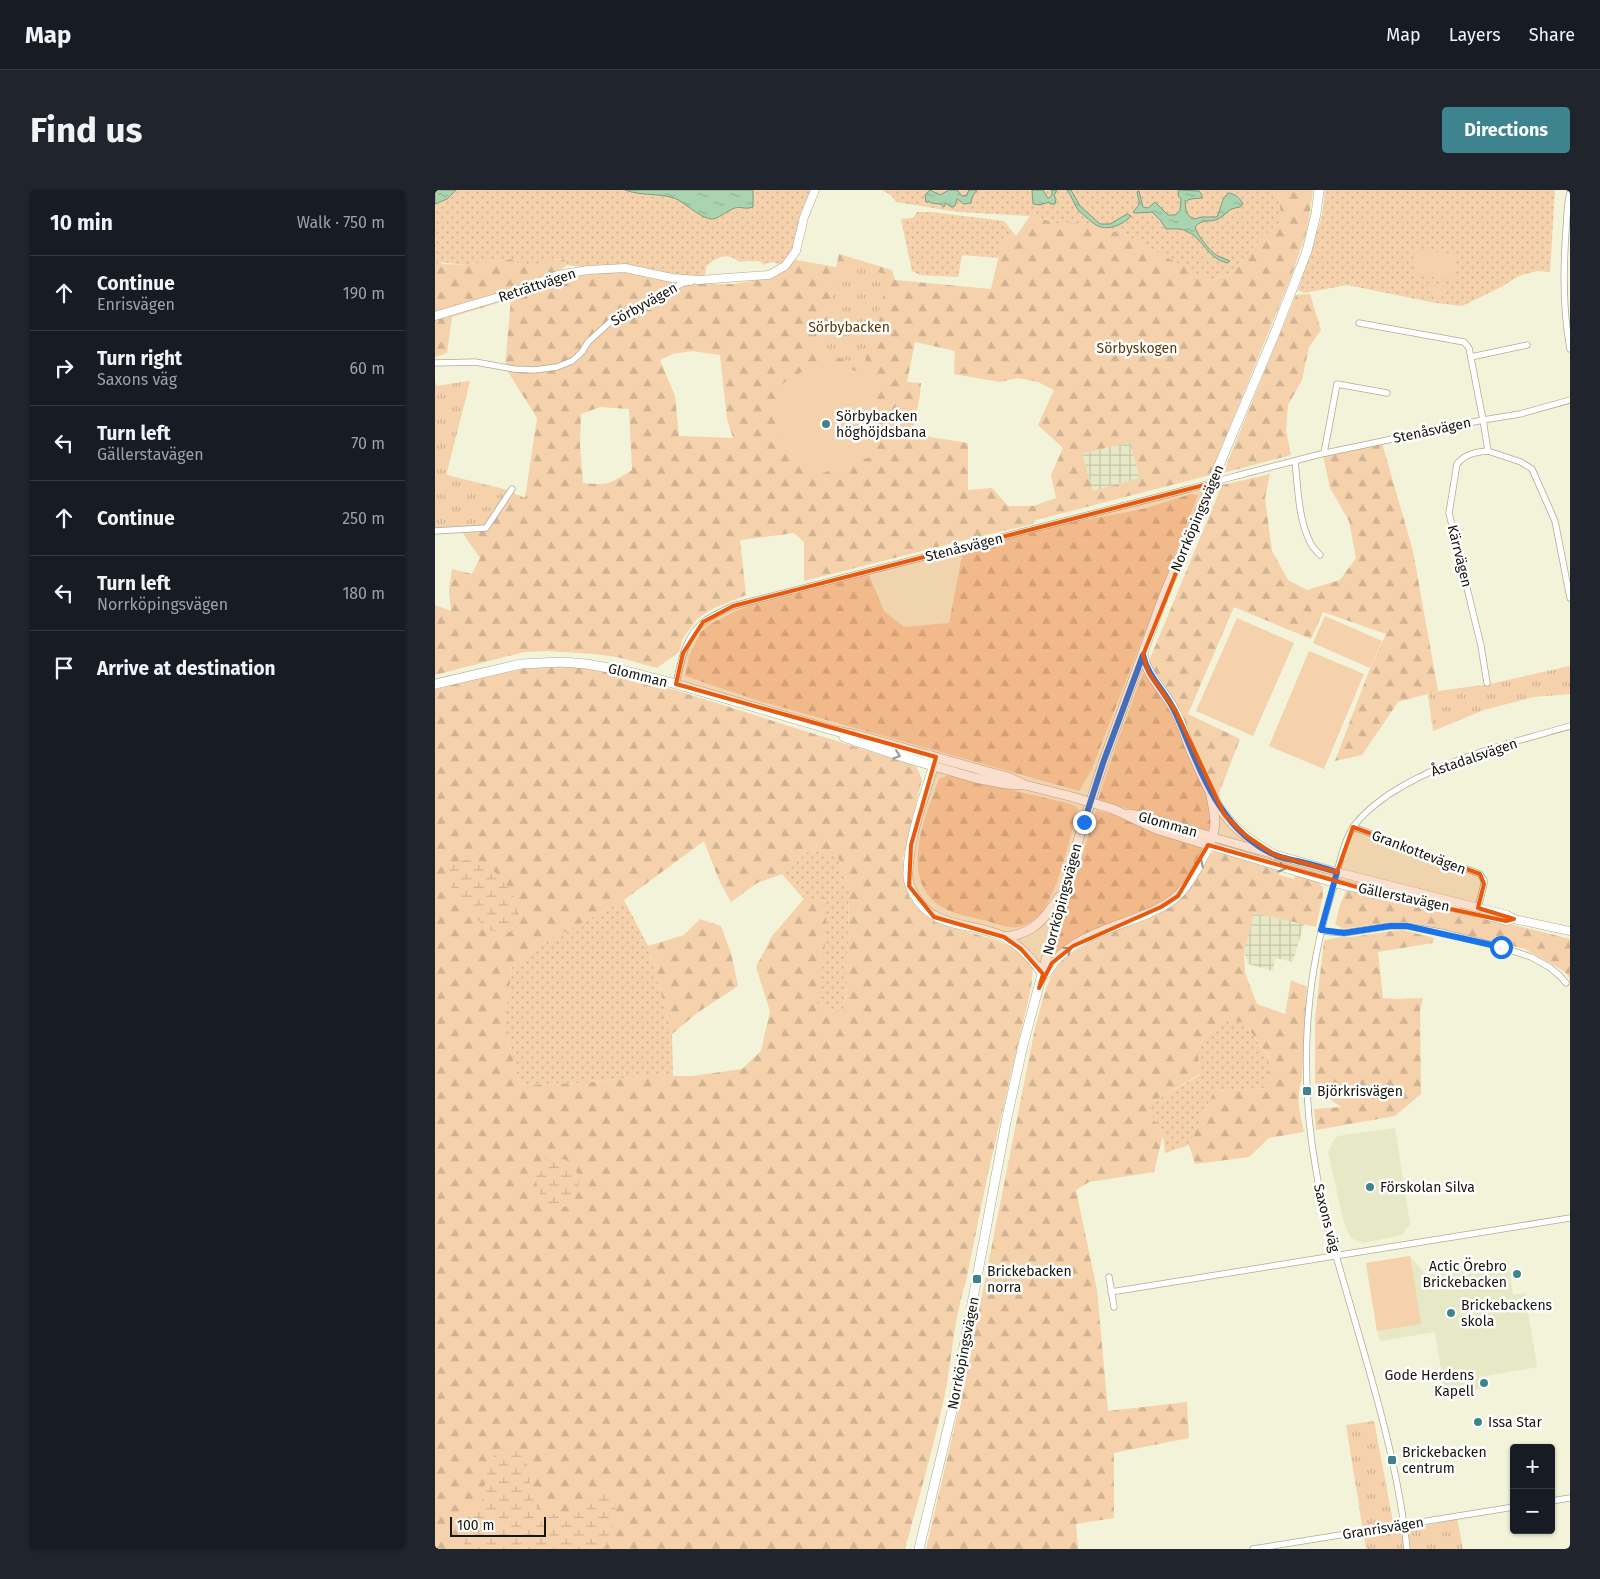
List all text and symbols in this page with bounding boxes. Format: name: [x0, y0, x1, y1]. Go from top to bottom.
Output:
text: Map: [25, 21, 71, 49]
text: Map: [1386, 24, 1421, 46]
text: Layers: [1449, 24, 1501, 46]
text: Share: [1529, 24, 1575, 46]
button: Directions: [1442, 107, 1570, 153]
text: Find us: [30, 109, 142, 151]
text: 10 min: [50, 210, 113, 236]
text: Walk · 750 m: [297, 213, 385, 232]
street label: Reträttvägen: [496, 265, 578, 306]
text: Continue: [97, 272, 175, 295]
icon: ahead: [50, 279, 78, 307]
street label: Sörbyvägen: [608, 279, 680, 330]
text: 190 m: [343, 284, 385, 303]
text: Enrisvägen: [97, 295, 175, 314]
park label: Sörbybacken: [808, 319, 890, 336]
park label: Sörbyskogen: [1097, 340, 1177, 357]
text: Turn right: [97, 347, 182, 370]
icon: right: [50, 354, 78, 382]
text: 60 m: [350, 359, 385, 378]
text: Saxons väg: [97, 370, 177, 389]
place label: Sörbybacken höghöjdsbana: [836, 408, 926, 441]
street label: Stenåsvägen: [1392, 414, 1473, 447]
marker: Sörbybacken höghöjdsbana: [820, 418, 832, 430]
text: Turn left: [97, 422, 171, 445]
icon: left: [50, 429, 78, 457]
text: 70 m: [351, 434, 385, 453]
text: Gällerstavägen: [97, 445, 204, 464]
street label: Norrköpingsvägen: [1167, 462, 1228, 574]
icon: ahead: [50, 504, 78, 532]
text: Continue: [97, 507, 175, 530]
text: 250 m: [342, 509, 385, 528]
street label: Kärrvägen: [1444, 523, 1475, 589]
street label: Stenåsvägen: [924, 530, 1005, 565]
text: Turn left: [97, 572, 171, 595]
icon: left: [50, 579, 78, 607]
text: 180 m: [342, 584, 385, 603]
text: Norrköpingsvägen: [97, 595, 228, 614]
icon: arrive: [50, 654, 78, 682]
text: Arrive at destination: [97, 657, 276, 680]
street label: Glomman: [606, 660, 669, 691]
street label: Åstadalsvägen: [1428, 734, 1520, 780]
one-way arrow: [893, 750, 901, 760]
street label: Glomman: [1136, 808, 1199, 841]
route end: [1073, 811, 1096, 834]
street label: Grankottevägen: [1369, 827, 1468, 878]
street label: Norrköpingsvägen: [1039, 842, 1086, 957]
one-way arrow: [1194, 859, 1204, 868]
one-way arrow: [1277, 863, 1286, 873]
street label: Gällerstavägen: [1357, 879, 1451, 915]
route start: [1490, 936, 1513, 959]
one-way arrow: [1062, 947, 1072, 956]
place label: Björkrisvägen: [1317, 1083, 1403, 1100]
marker: Björkrisvägen: [1301, 1085, 1313, 1097]
place label: Förskolan Silva: [1380, 1179, 1475, 1196]
marker: Förskolan Silva: [1364, 1181, 1376, 1193]
street label: Saxons väg: [1310, 1182, 1343, 1255]
place label: Actic Örebro Brickebacken: [1422, 1257, 1507, 1291]
place label: Brickebacken norra: [987, 1263, 1072, 1296]
marker: Actic Örebro Brickebacken: [1511, 1268, 1523, 1280]
marker: Brickebacken norra: [971, 1273, 983, 1285]
street label: Norrköpingsvägen: [944, 1295, 983, 1411]
place label: Brickebackens skola: [1461, 1297, 1553, 1330]
marker: Brickebackens skola: [1445, 1307, 1457, 1319]
place label: Gode Herdens Kapell: [1384, 1367, 1474, 1400]
marker: Gode Herdens Kapell: [1478, 1377, 1490, 1389]
place label: Issa Star: [1488, 1414, 1542, 1431]
marker: Issa Star: [1472, 1416, 1484, 1428]
place label: Brickebacken centrum: [1402, 1444, 1487, 1477]
map controls: [1510, 1444, 1555, 1534]
button: +: [1510, 1444, 1555, 1489]
marker: Brickebacken centrum: [1386, 1454, 1398, 1466]
button: −: [1510, 1489, 1555, 1534]
scale bar: [450, 1514, 546, 1537]
street label: Granrisvägen: [1341, 1514, 1425, 1543]
text: 100 m: [457, 1517, 494, 1534]

